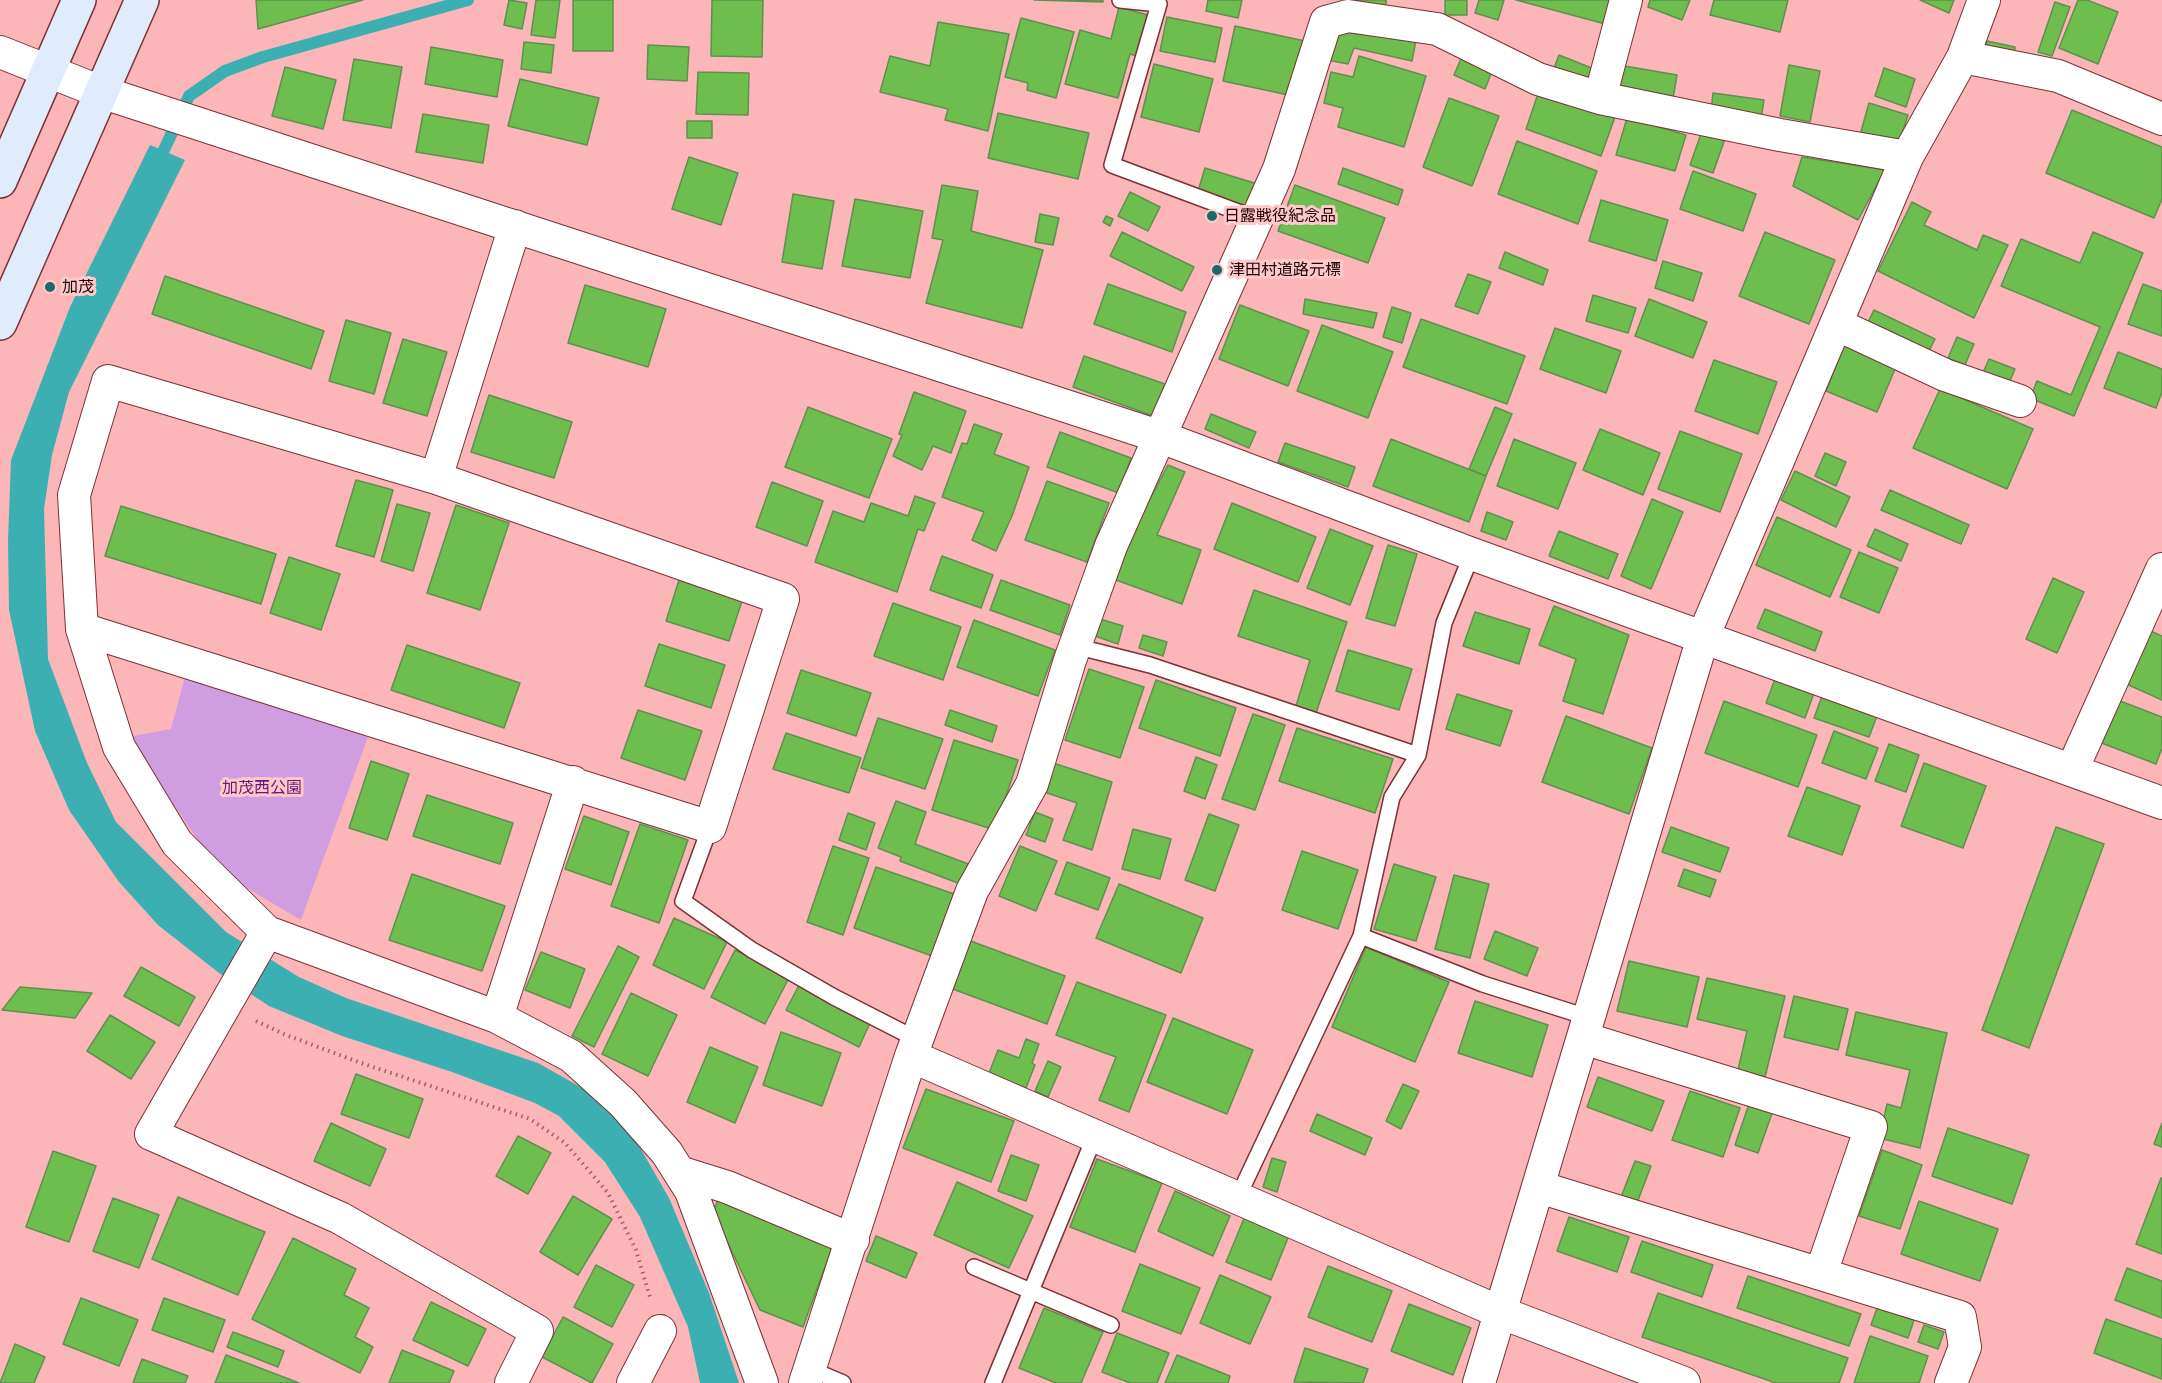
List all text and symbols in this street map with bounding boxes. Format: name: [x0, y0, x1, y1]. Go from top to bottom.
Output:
place label: 日露戦役紀念品: [1224, 206, 1336, 226]
marker: 日露戦役紀念品: [1205, 209, 1219, 223]
place label: 津田村道路元標: [1229, 260, 1341, 280]
marker: 津田村道路元標: [1210, 263, 1224, 277]
place label: 加茂: [62, 277, 94, 297]
marker: 加茂: [43, 280, 57, 294]
park label: 加茂西公園: [222, 778, 302, 798]

